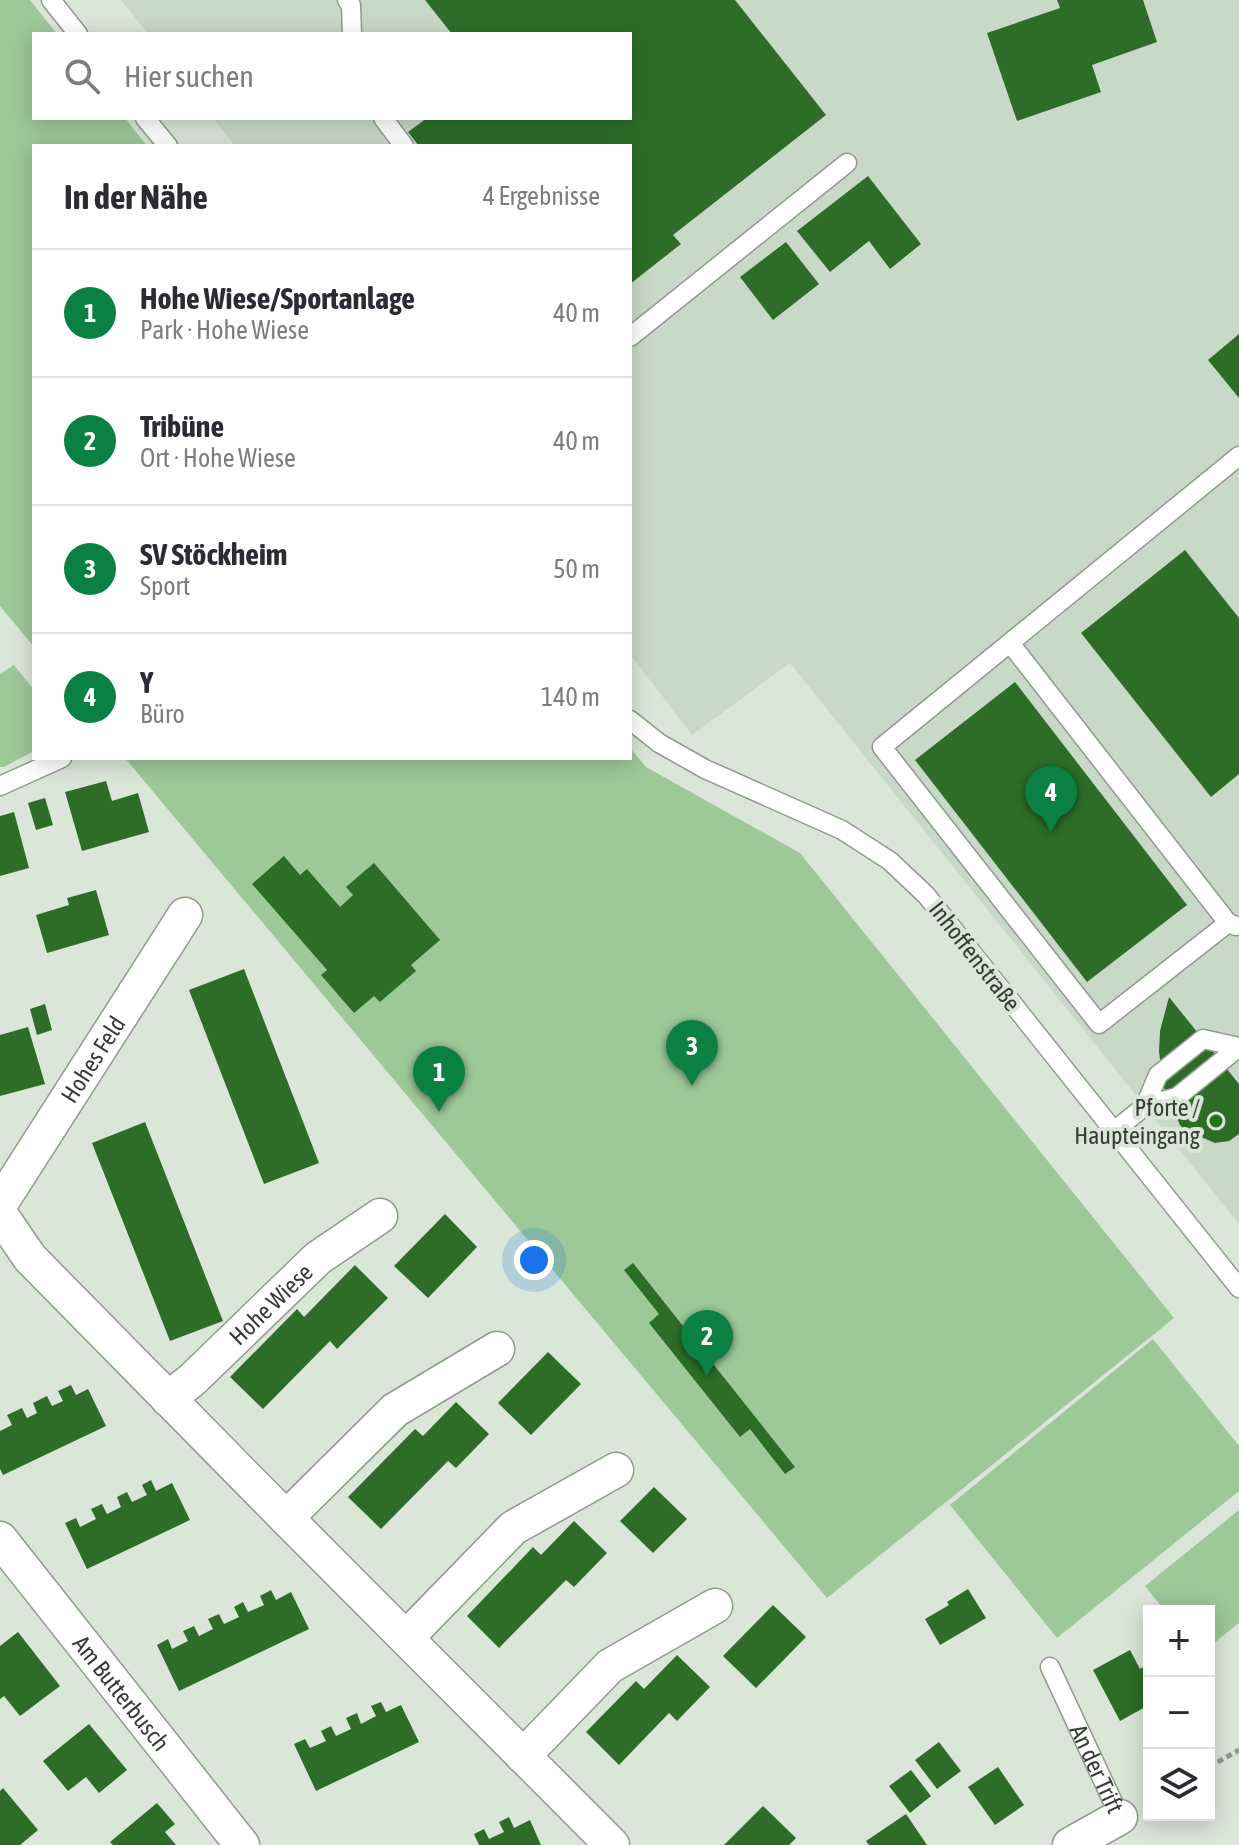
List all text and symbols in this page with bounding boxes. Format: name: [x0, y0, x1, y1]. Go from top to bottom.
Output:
search box: [32, 32, 632, 120]
icon: search: [60, 54, 104, 98]
text: Hier suchen: [124, 59, 254, 93]
text: In der Nähe: [64, 177, 208, 216]
text: 4 Ergebnisse: [483, 181, 600, 211]
text: Hohe Wiese/Sportanlage: [140, 281, 415, 315]
text: 1: [84, 298, 96, 328]
text: 40 m: [553, 298, 600, 328]
text: Park · Hohe Wiese: [140, 315, 309, 345]
text: Tribüne: [140, 409, 224, 443]
text: 2: [84, 426, 96, 456]
text: 40 m: [553, 426, 600, 456]
text: Ort · Hohe Wiese: [140, 443, 296, 473]
text: SV Stöckheim: [140, 537, 287, 571]
text: 3: [84, 554, 96, 584]
text: 50 m: [553, 554, 600, 584]
text: Sport: [140, 571, 190, 601]
text: Y: [140, 665, 153, 699]
text: 4: [84, 682, 96, 712]
text: 140 m: [541, 682, 600, 712]
text: Büro: [140, 699, 185, 729]
pin: 4: [1025, 766, 1077, 832]
street label: Inhoffenstraße: [924, 896, 1026, 1016]
street label: Hohes Feld: [55, 1011, 130, 1107]
pin: 3: [666, 1020, 718, 1086]
pin: 1: [413, 1046, 465, 1112]
place label: Pforte / Haupteingang: [1074, 1094, 1201, 1149]
marker: Pforte / Haupteingang: [1207, 1112, 1225, 1130]
your location: [514, 1240, 554, 1280]
street label: Hohe Wiese: [224, 1258, 317, 1350]
pin: 2: [681, 1310, 733, 1376]
map controls: [1143, 1605, 1215, 1821]
button: +: [1143, 1605, 1215, 1677]
street label: Am Butterbusch: [68, 1630, 175, 1756]
button: −: [1143, 1677, 1215, 1749]
street label: An der Trift: [1065, 1720, 1130, 1817]
button: layers: [1143, 1749, 1215, 1821]

